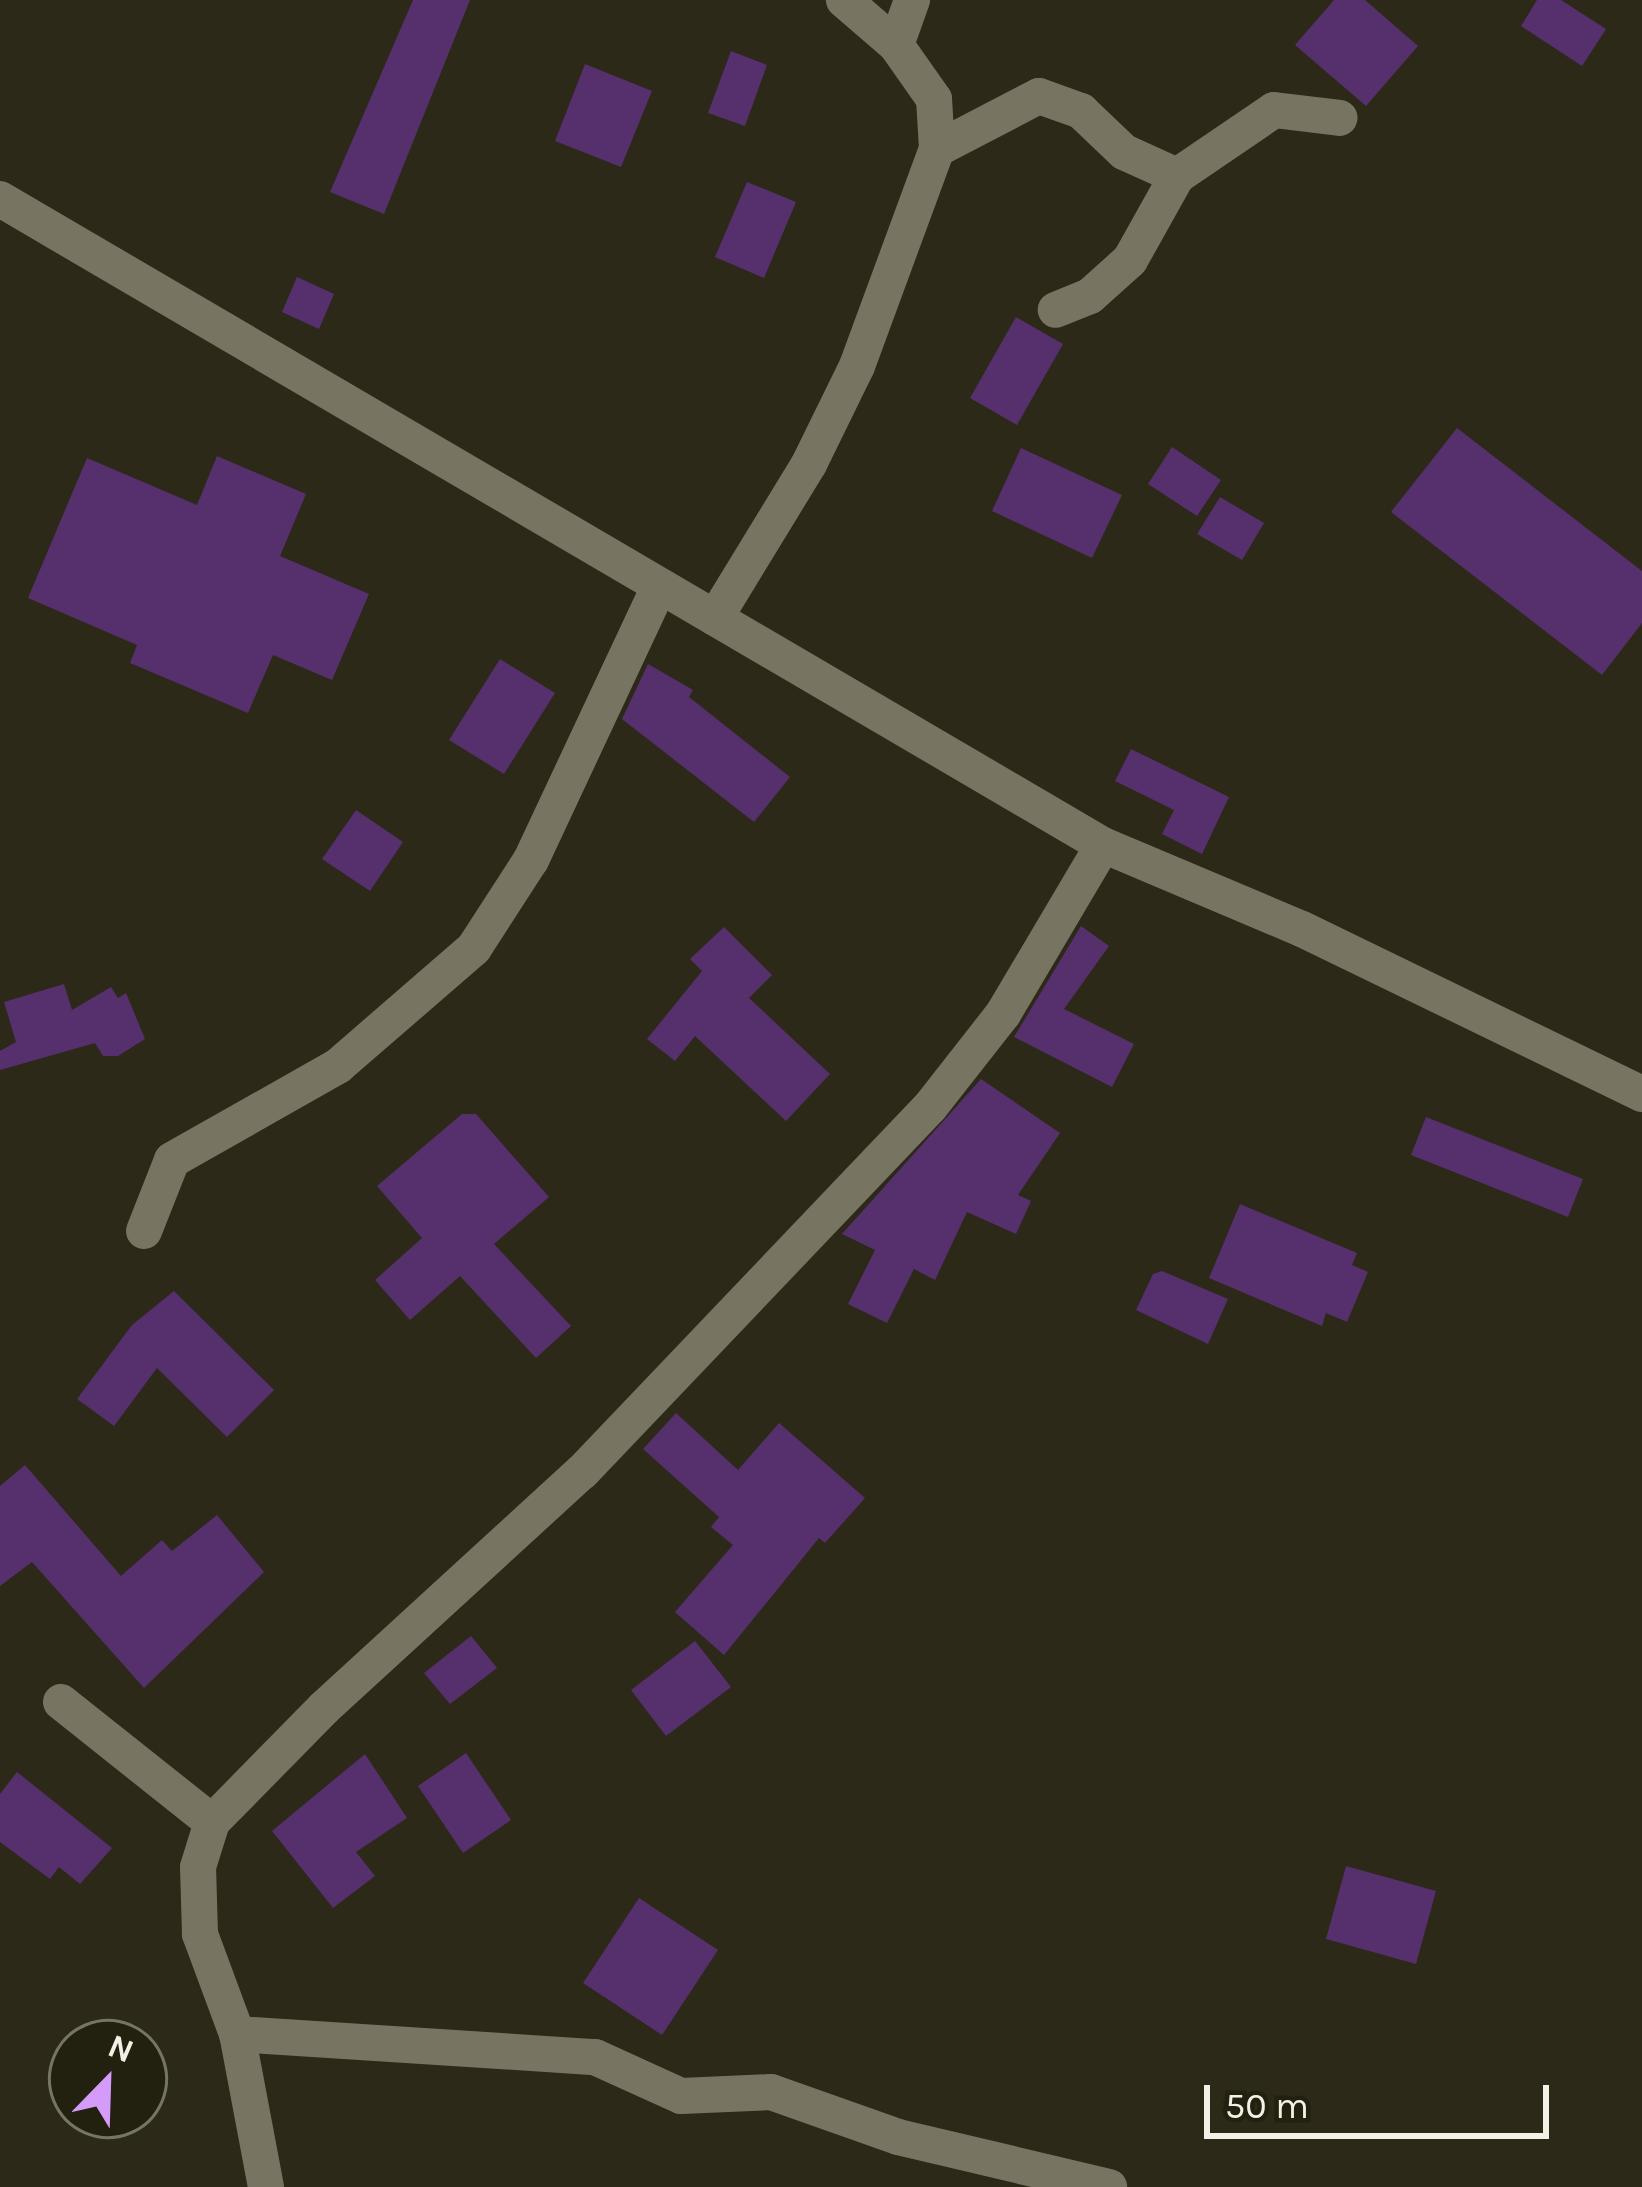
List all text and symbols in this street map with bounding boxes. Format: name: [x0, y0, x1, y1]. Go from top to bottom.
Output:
north arrow: [48, 2019, 168, 2139]
text: N: [103, 2027, 139, 2071]
scale bar: [1210, 2061, 1555, 2135]
text: 50 m: [1225, 2085, 1309, 2127]

